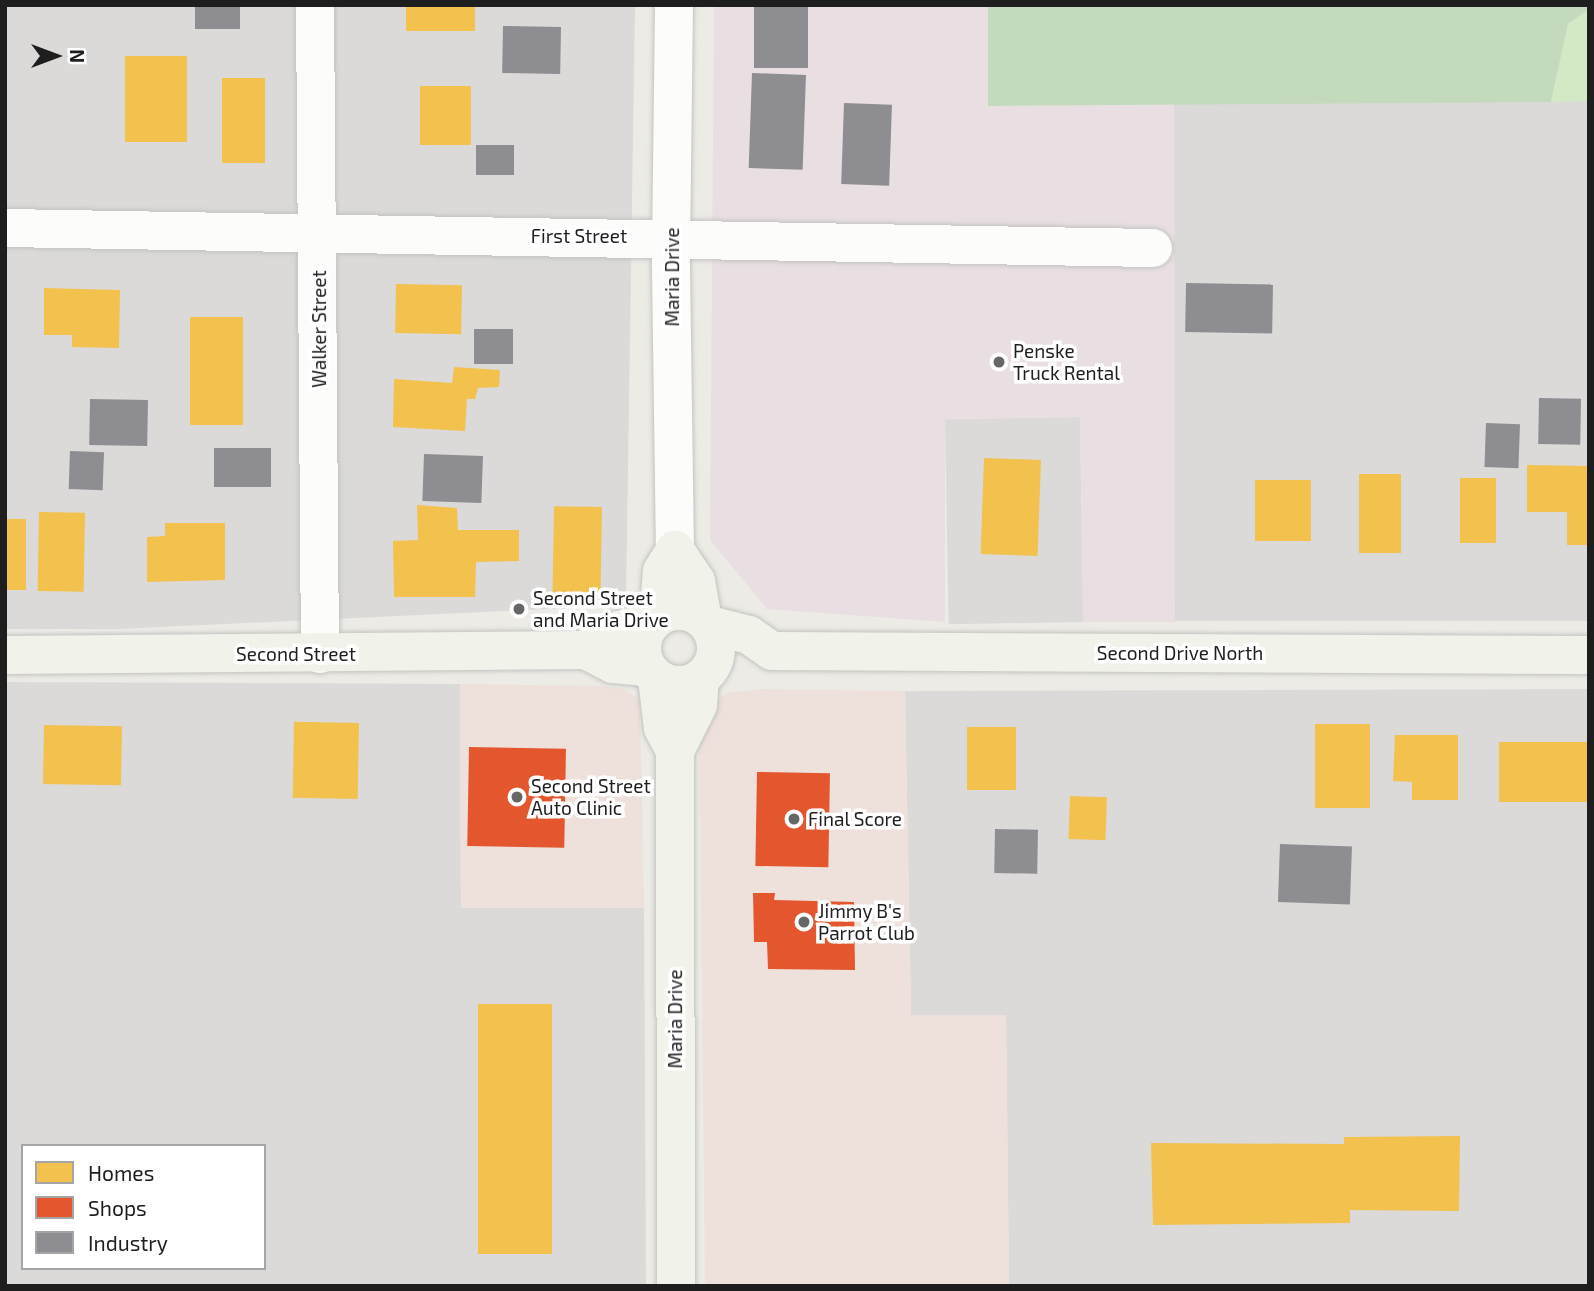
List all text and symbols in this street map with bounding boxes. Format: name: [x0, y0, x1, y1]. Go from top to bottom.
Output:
north arrow: [21, 21, 91, 91]
text: N: [66, 49, 89, 63]
street label: First Street: [531, 225, 627, 247]
street label: Maria Drive: [661, 227, 683, 327]
street label: Walker Street: [308, 270, 330, 388]
place label: Penske Truck Rental: [1013, 340, 1120, 384]
marker: Penske Truck Rental: [991, 354, 1007, 370]
place label: Second Street and Maria Drive: [533, 587, 669, 631]
marker: Second Street and Maria Drive: [511, 601, 527, 617]
street label: Second Drive North: [1097, 642, 1263, 664]
street label: Second Street: [236, 643, 356, 665]
place label: Second Street Auto Clinic: [531, 775, 651, 819]
marker: Second Street Auto Clinic: [509, 789, 525, 805]
place label: Final Score: [808, 808, 902, 830]
marker: Final Score: [786, 811, 802, 827]
place label: Jimmy B's Parrot Club: [818, 900, 915, 944]
marker: Jimmy B's Parrot Club: [796, 914, 812, 930]
street label: Maria Drive: [664, 969, 686, 1069]
legend: [21, 1144, 266, 1270]
text: Homes: [88, 1160, 154, 1185]
text: Shops: [88, 1195, 147, 1220]
text: Industry: [88, 1230, 168, 1255]

